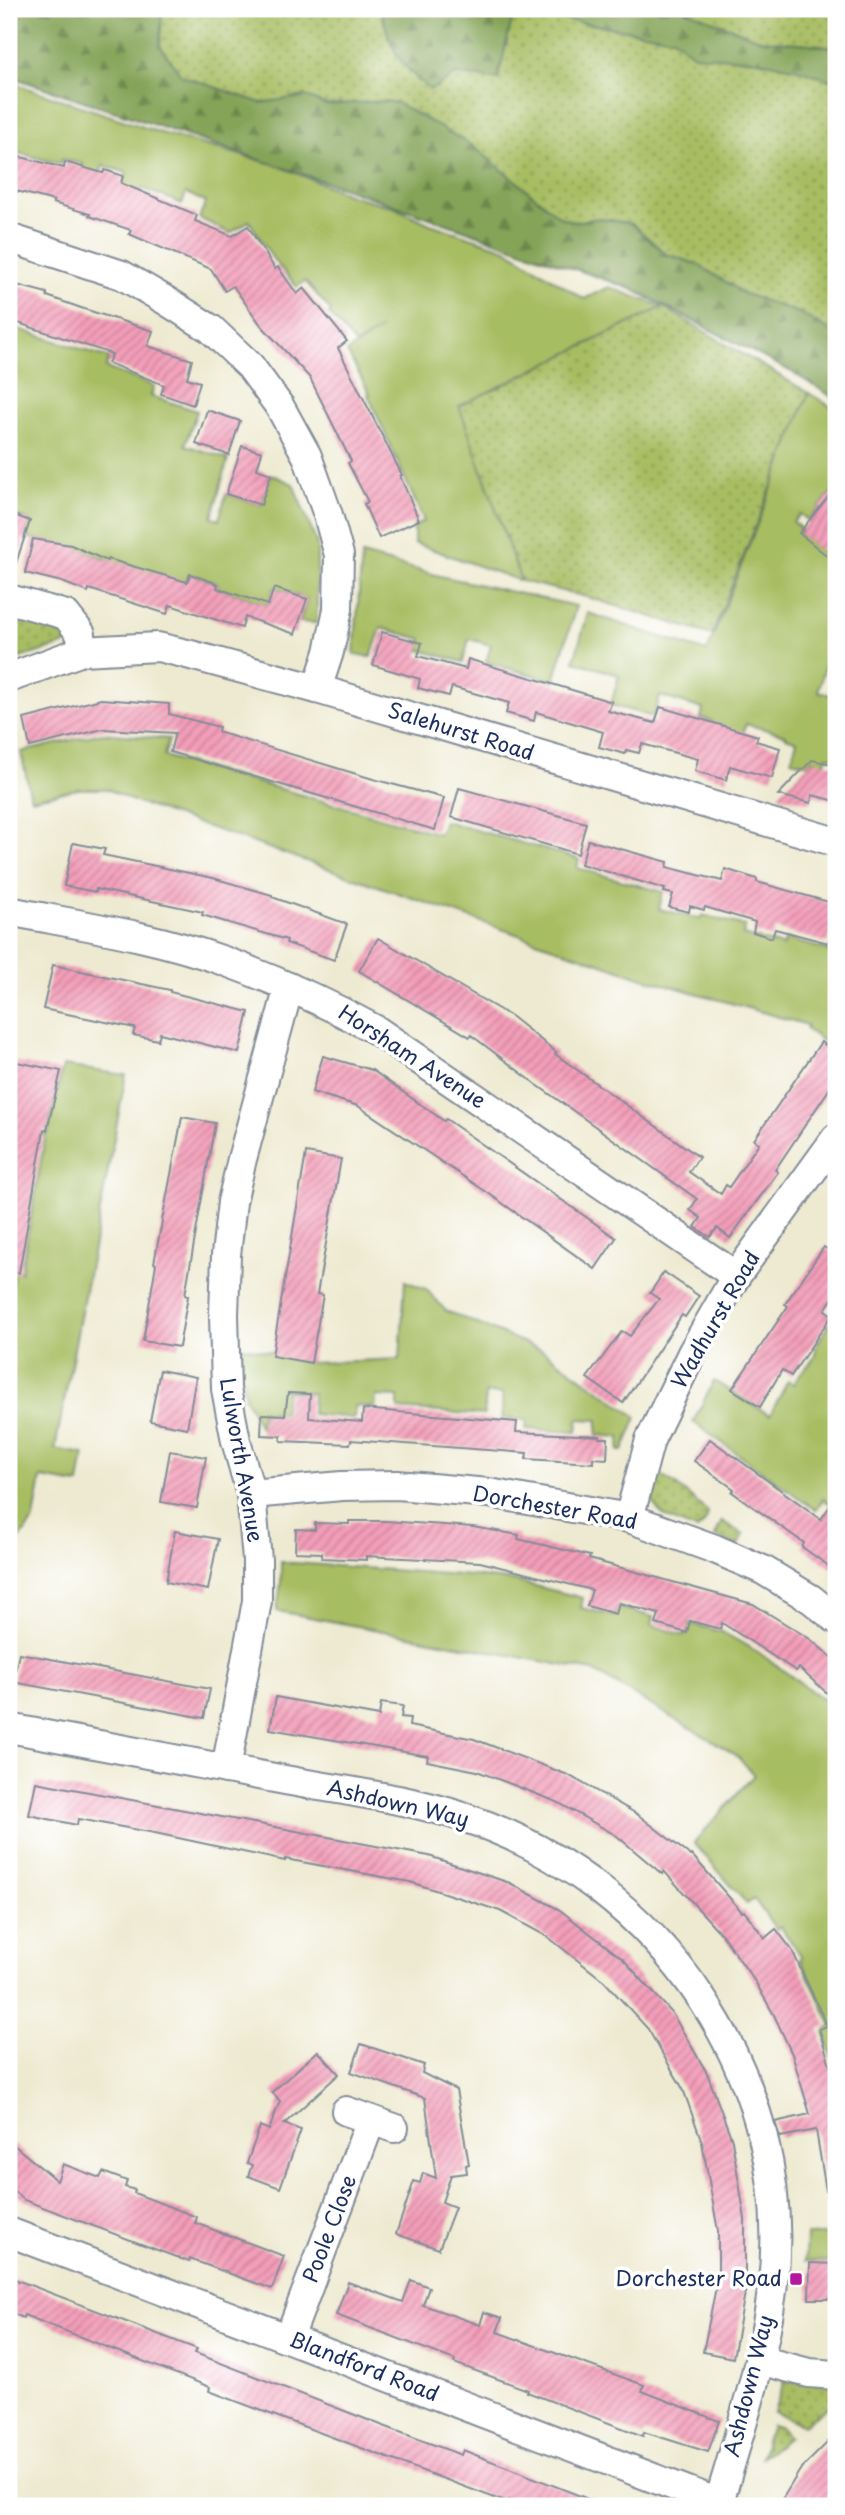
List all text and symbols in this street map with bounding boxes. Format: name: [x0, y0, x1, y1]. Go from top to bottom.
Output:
street label: Salehurst Road: [385, 693, 539, 768]
street label: Horsham Avenue: [333, 995, 493, 1115]
street label: Wadhurst Road: [662, 1244, 767, 1394]
street label: Lulworth Avenue: [213, 1375, 273, 1544]
street label: Dorchester Road: [471, 1476, 640, 1536]
street label: Ashdown Way: [324, 1770, 473, 1834]
street label: Poole Close: [293, 2170, 363, 2287]
place label: Dorchester Road: [615, 2261, 782, 2293]
marker: Dorchester Road: [788, 2271, 804, 2287]
street label: Ashdown Way: [714, 2311, 780, 2460]
street label: Blandford Road: [285, 2322, 444, 2408]

